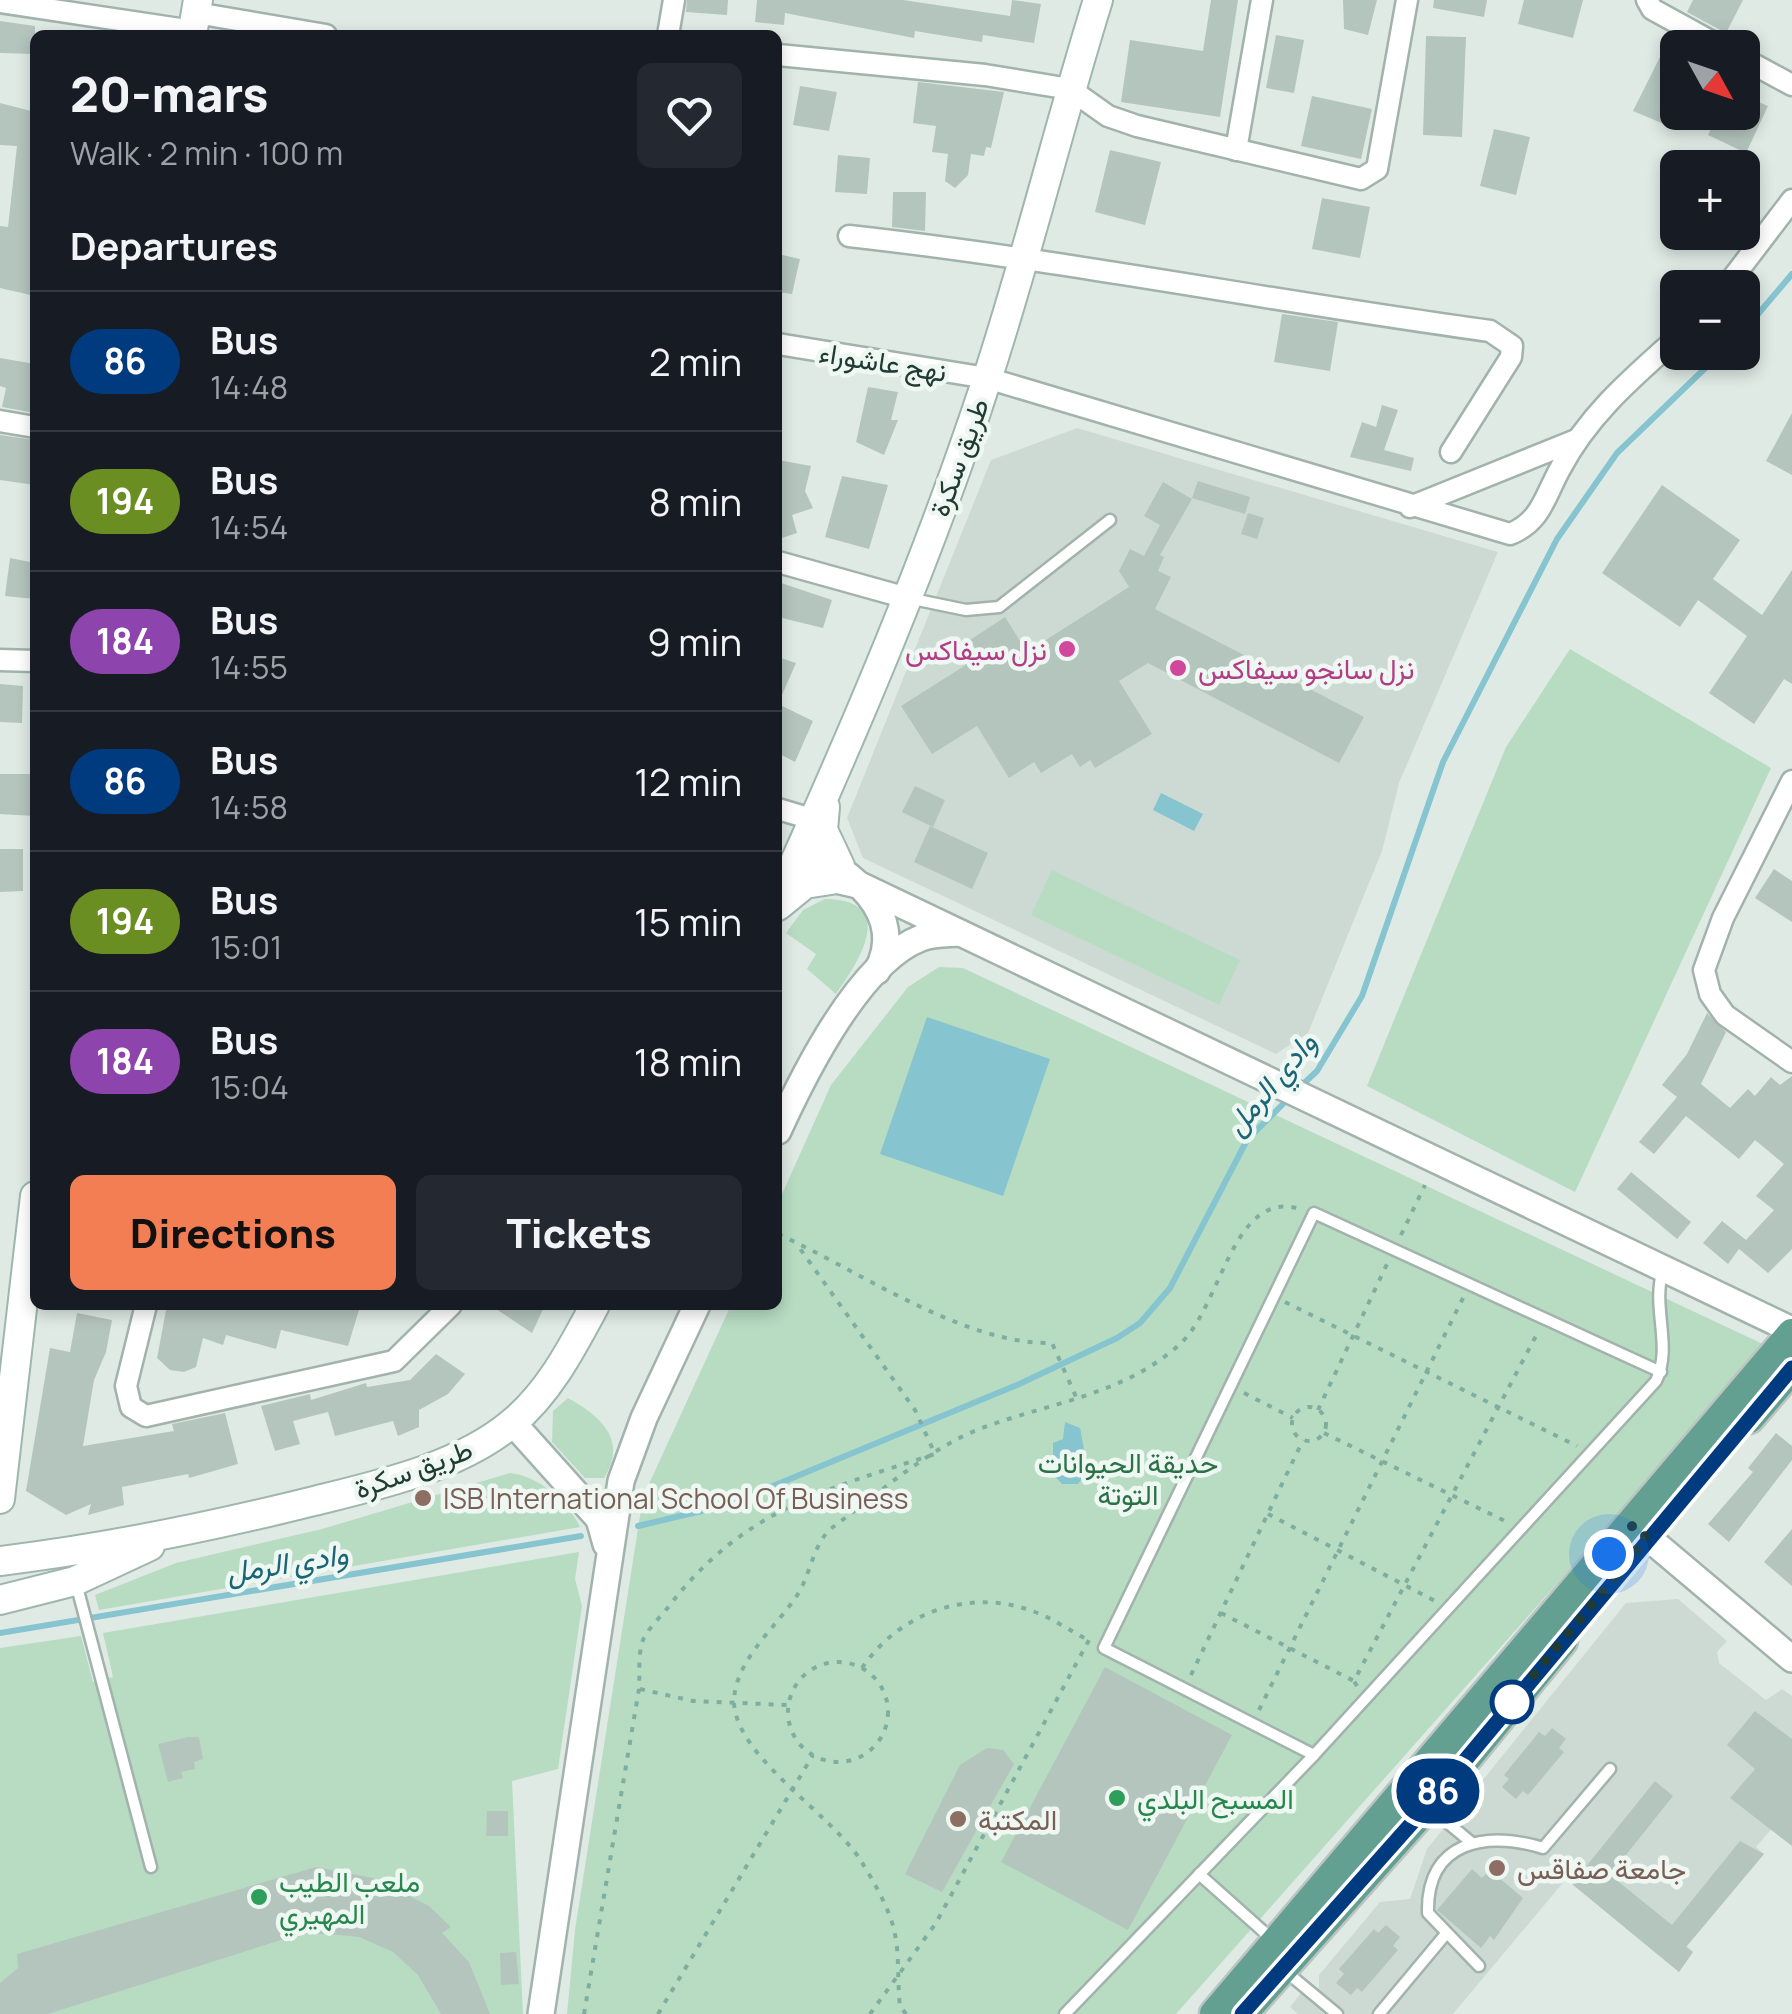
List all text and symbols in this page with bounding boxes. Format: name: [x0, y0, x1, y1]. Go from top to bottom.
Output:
north arrow: [1660, 30, 1760, 130]
map controls: [1660, 30, 1760, 370]
text: 20-mars: [70, 61, 269, 126]
button: heart: [637, 63, 742, 168]
text: Walk · 2 min · 100 m: [70, 131, 343, 175]
button: +: [1660, 150, 1760, 250]
text: Departures: [70, 219, 278, 271]
button: −: [1660, 270, 1760, 370]
text: Bus: [210, 313, 278, 365]
street label: نهج عاشوراء: [816, 332, 950, 392]
text: 2 min: [649, 335, 742, 387]
text: 86: [103, 337, 147, 385]
text: 14:48: [210, 365, 288, 409]
street label: طريق سكرة: [919, 393, 997, 521]
text: Bus: [210, 453, 278, 505]
text: 8 min: [649, 475, 742, 527]
text: 194: [96, 477, 154, 525]
text: 14:54: [210, 505, 288, 549]
text: Bus: [210, 593, 278, 645]
text: 9 min: [647, 615, 742, 667]
text: 184: [96, 617, 154, 665]
place label: نزل سيفاكس: [905, 630, 1047, 668]
marker: نزل سيفاكس: [1056, 638, 1078, 660]
text: 14:55: [210, 645, 288, 689]
place label: نزل سانجو سيفاكس: [1198, 649, 1415, 687]
marker: نزل سانجو سيفاكس: [1167, 657, 1189, 679]
text: Bus: [210, 733, 278, 785]
text: 12 min: [634, 755, 742, 807]
text: 86: [103, 757, 147, 805]
text: 14:58: [210, 785, 288, 829]
text: Bus: [210, 873, 278, 925]
text: 15 min: [634, 895, 742, 947]
text: 194: [96, 897, 154, 945]
text: 15:01: [210, 925, 283, 969]
text: Bus: [210, 1013, 278, 1065]
water label: وادي الرمل: [1215, 1023, 1329, 1146]
text: 18 min: [634, 1035, 742, 1087]
text: 184: [96, 1037, 154, 1085]
text: 15:04: [210, 1065, 289, 1109]
button: Directions: [70, 1175, 396, 1290]
button: Tickets: [416, 1175, 742, 1290]
street label: طريق سكرة: [349, 1429, 477, 1507]
park label: حديقة الحيوانات التوتة: [1038, 1443, 1218, 1513]
place label: ISB International School Of Business: [443, 1479, 908, 1517]
marker: ISB International School Of Business: [412, 1487, 434, 1509]
your location: [1584, 1529, 1634, 1579]
water label: وادي الرمل: [223, 1532, 352, 1597]
unlabelled marker: [1491, 1681, 1533, 1723]
line badge: 86: [1393, 1758, 1483, 1824]
text: 86: [1416, 1767, 1460, 1815]
place label: المسبح البلدي: [1137, 1779, 1294, 1822]
marker: المسبح البلدي: [1106, 1787, 1128, 1809]
place label: المكتبة: [978, 1800, 1057, 1838]
marker: المكتبة: [947, 1808, 969, 1830]
place label: جامعة صفاقس: [1517, 1849, 1686, 1887]
marker: جامعة صفاقس: [1486, 1857, 1508, 1879]
place label: ملعب الطيب المهيري: [279, 1862, 420, 1937]
marker: ملعب الطيب المهيري: [248, 1886, 270, 1908]

